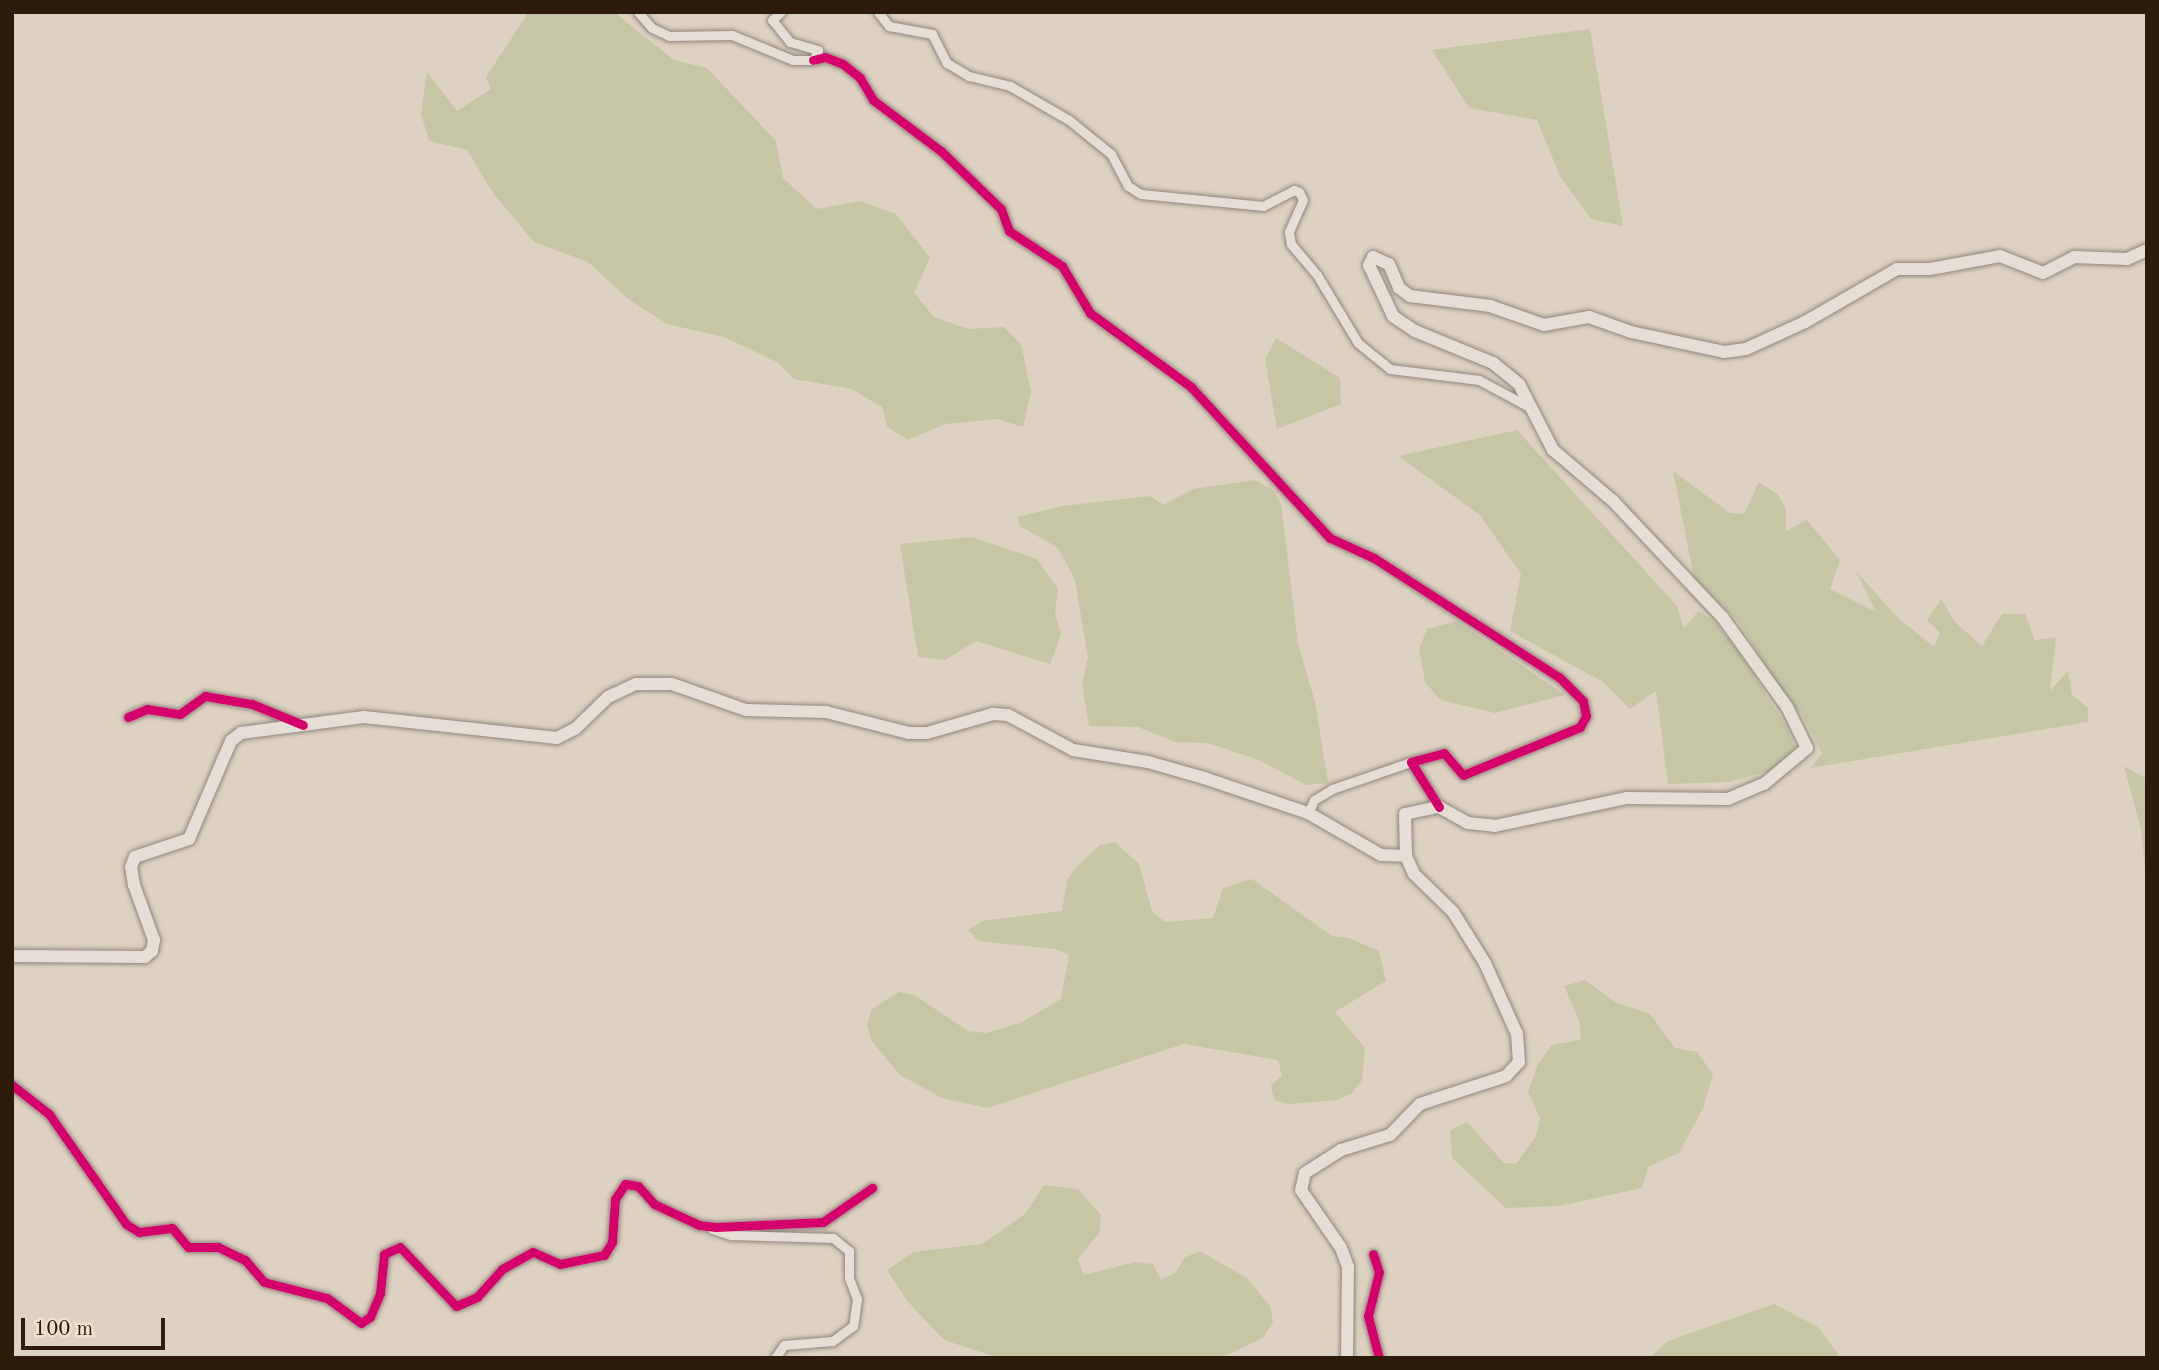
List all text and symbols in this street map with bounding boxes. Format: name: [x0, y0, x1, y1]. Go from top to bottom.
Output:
scale bar: [24, 1304, 168, 1348]
text: 100 m: [34, 1319, 93, 1340]

